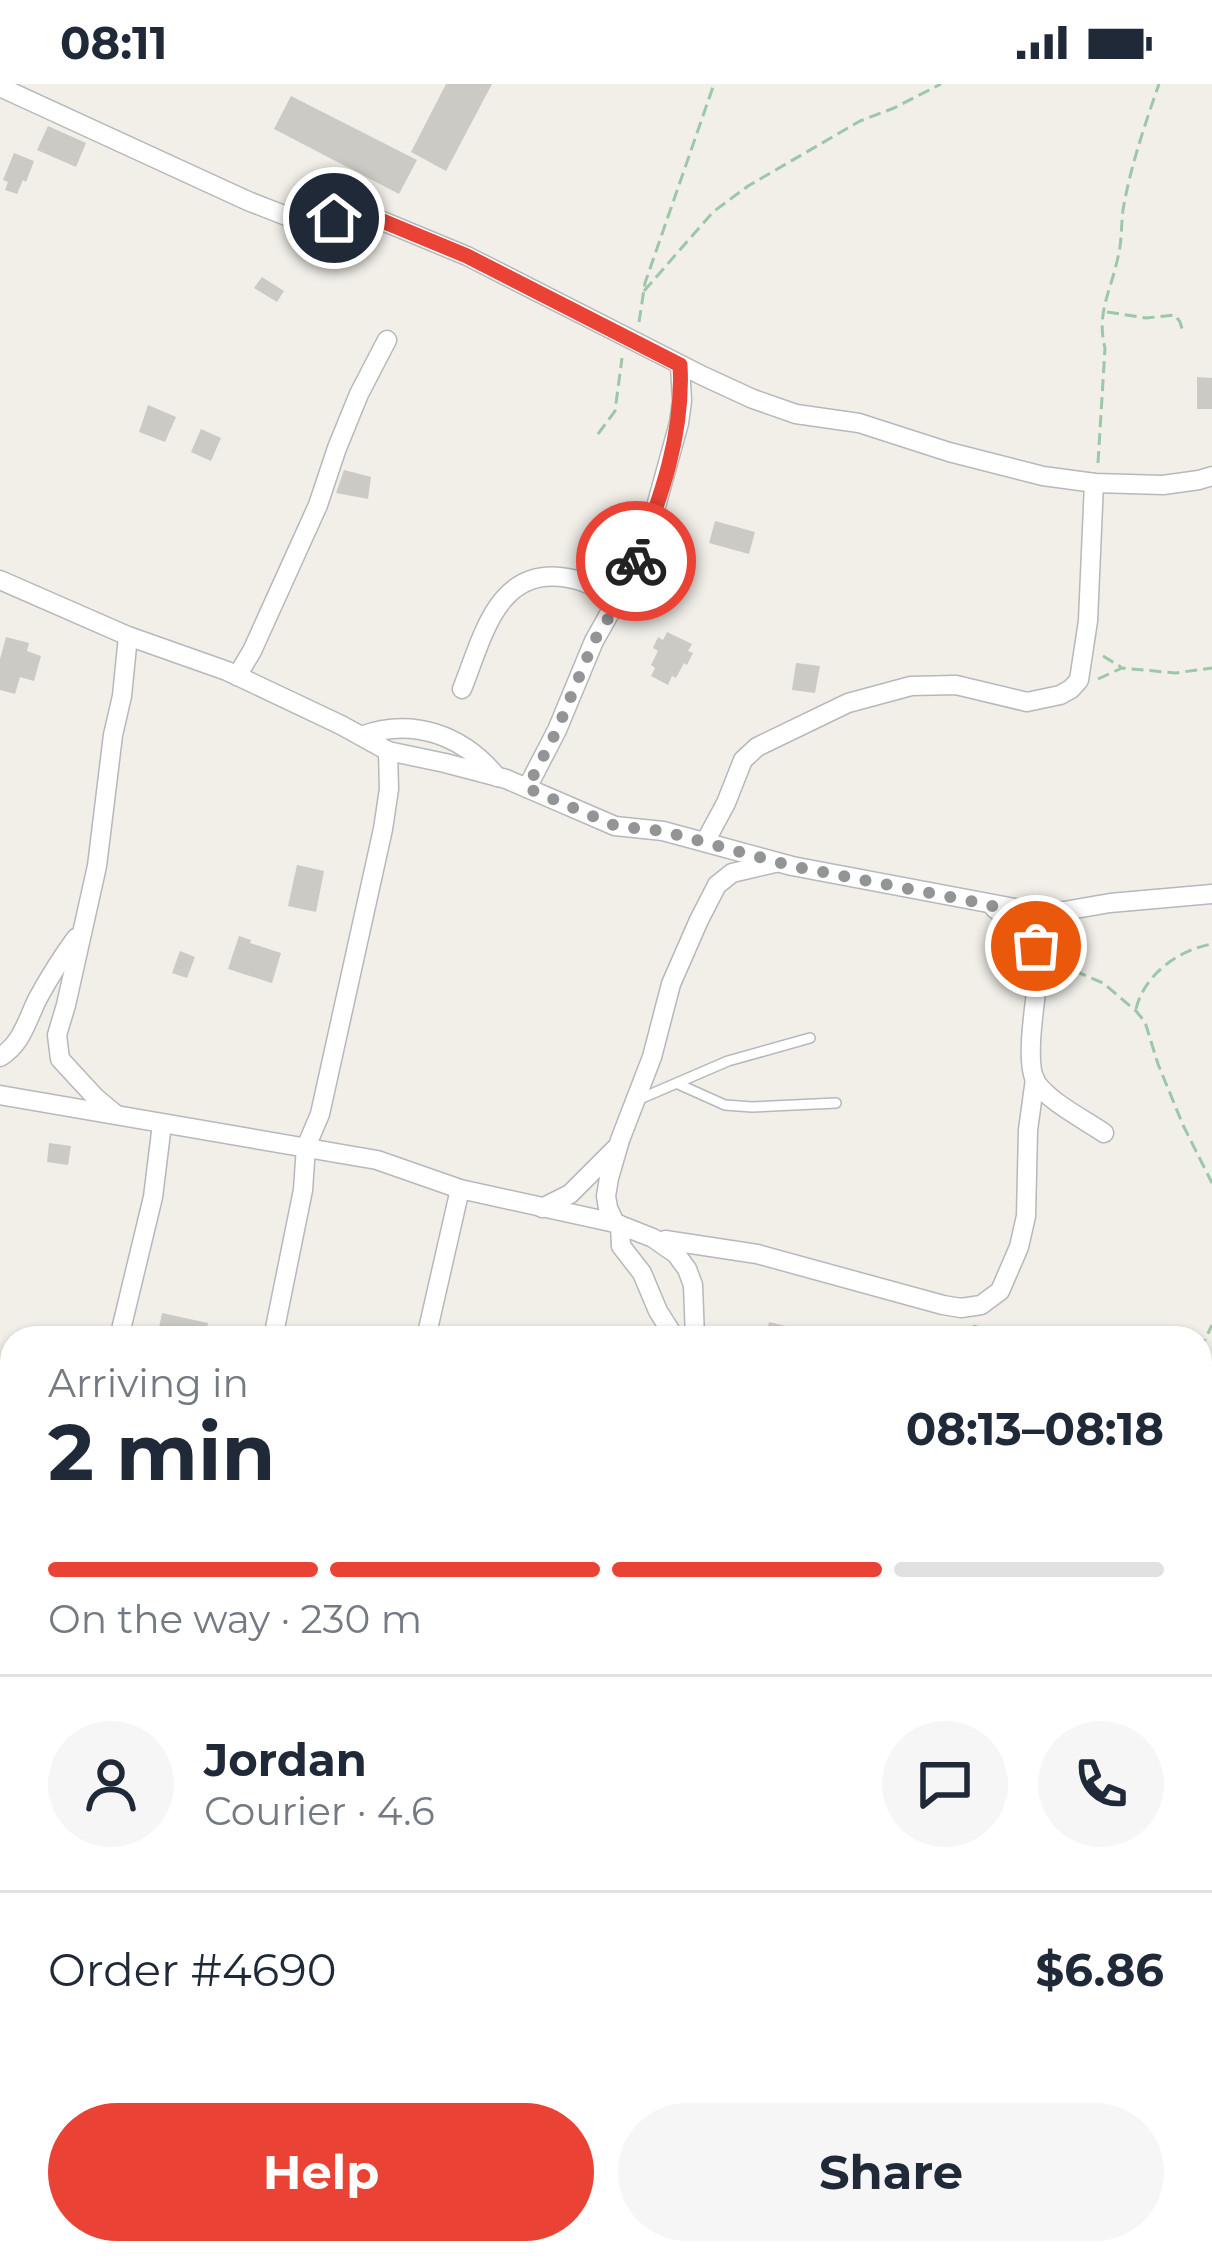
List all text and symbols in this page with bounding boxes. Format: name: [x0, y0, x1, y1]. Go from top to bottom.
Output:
text: 08:11: [60, 15, 167, 70]
pin: [283, 167, 385, 269]
icon: home: [301, 185, 367, 251]
courier: [576, 501, 696, 621]
icon: bike: [603, 528, 669, 594]
pin: [985, 895, 1087, 997]
icon: bag: [1003, 913, 1069, 979]
text: Arriving in: [48, 1359, 249, 1407]
text: 08:13–08:18: [906, 1401, 1164, 1456]
text: 2 min: [48, 1404, 275, 1500]
text: On the way · 230 m: [48, 1595, 422, 1643]
button: person: [48, 1721, 174, 1847]
button: chat: [882, 1721, 1008, 1847]
button: phone: [1038, 1721, 1164, 1847]
text: Jordan: [204, 1732, 367, 1787]
text: Courier · 4.6: [204, 1787, 435, 1835]
text: Order #4690: [48, 1942, 336, 1997]
text: $6.86: [1036, 1942, 1164, 1997]
button: Help: [48, 2103, 594, 2241]
button: Share: [618, 2103, 1164, 2241]

